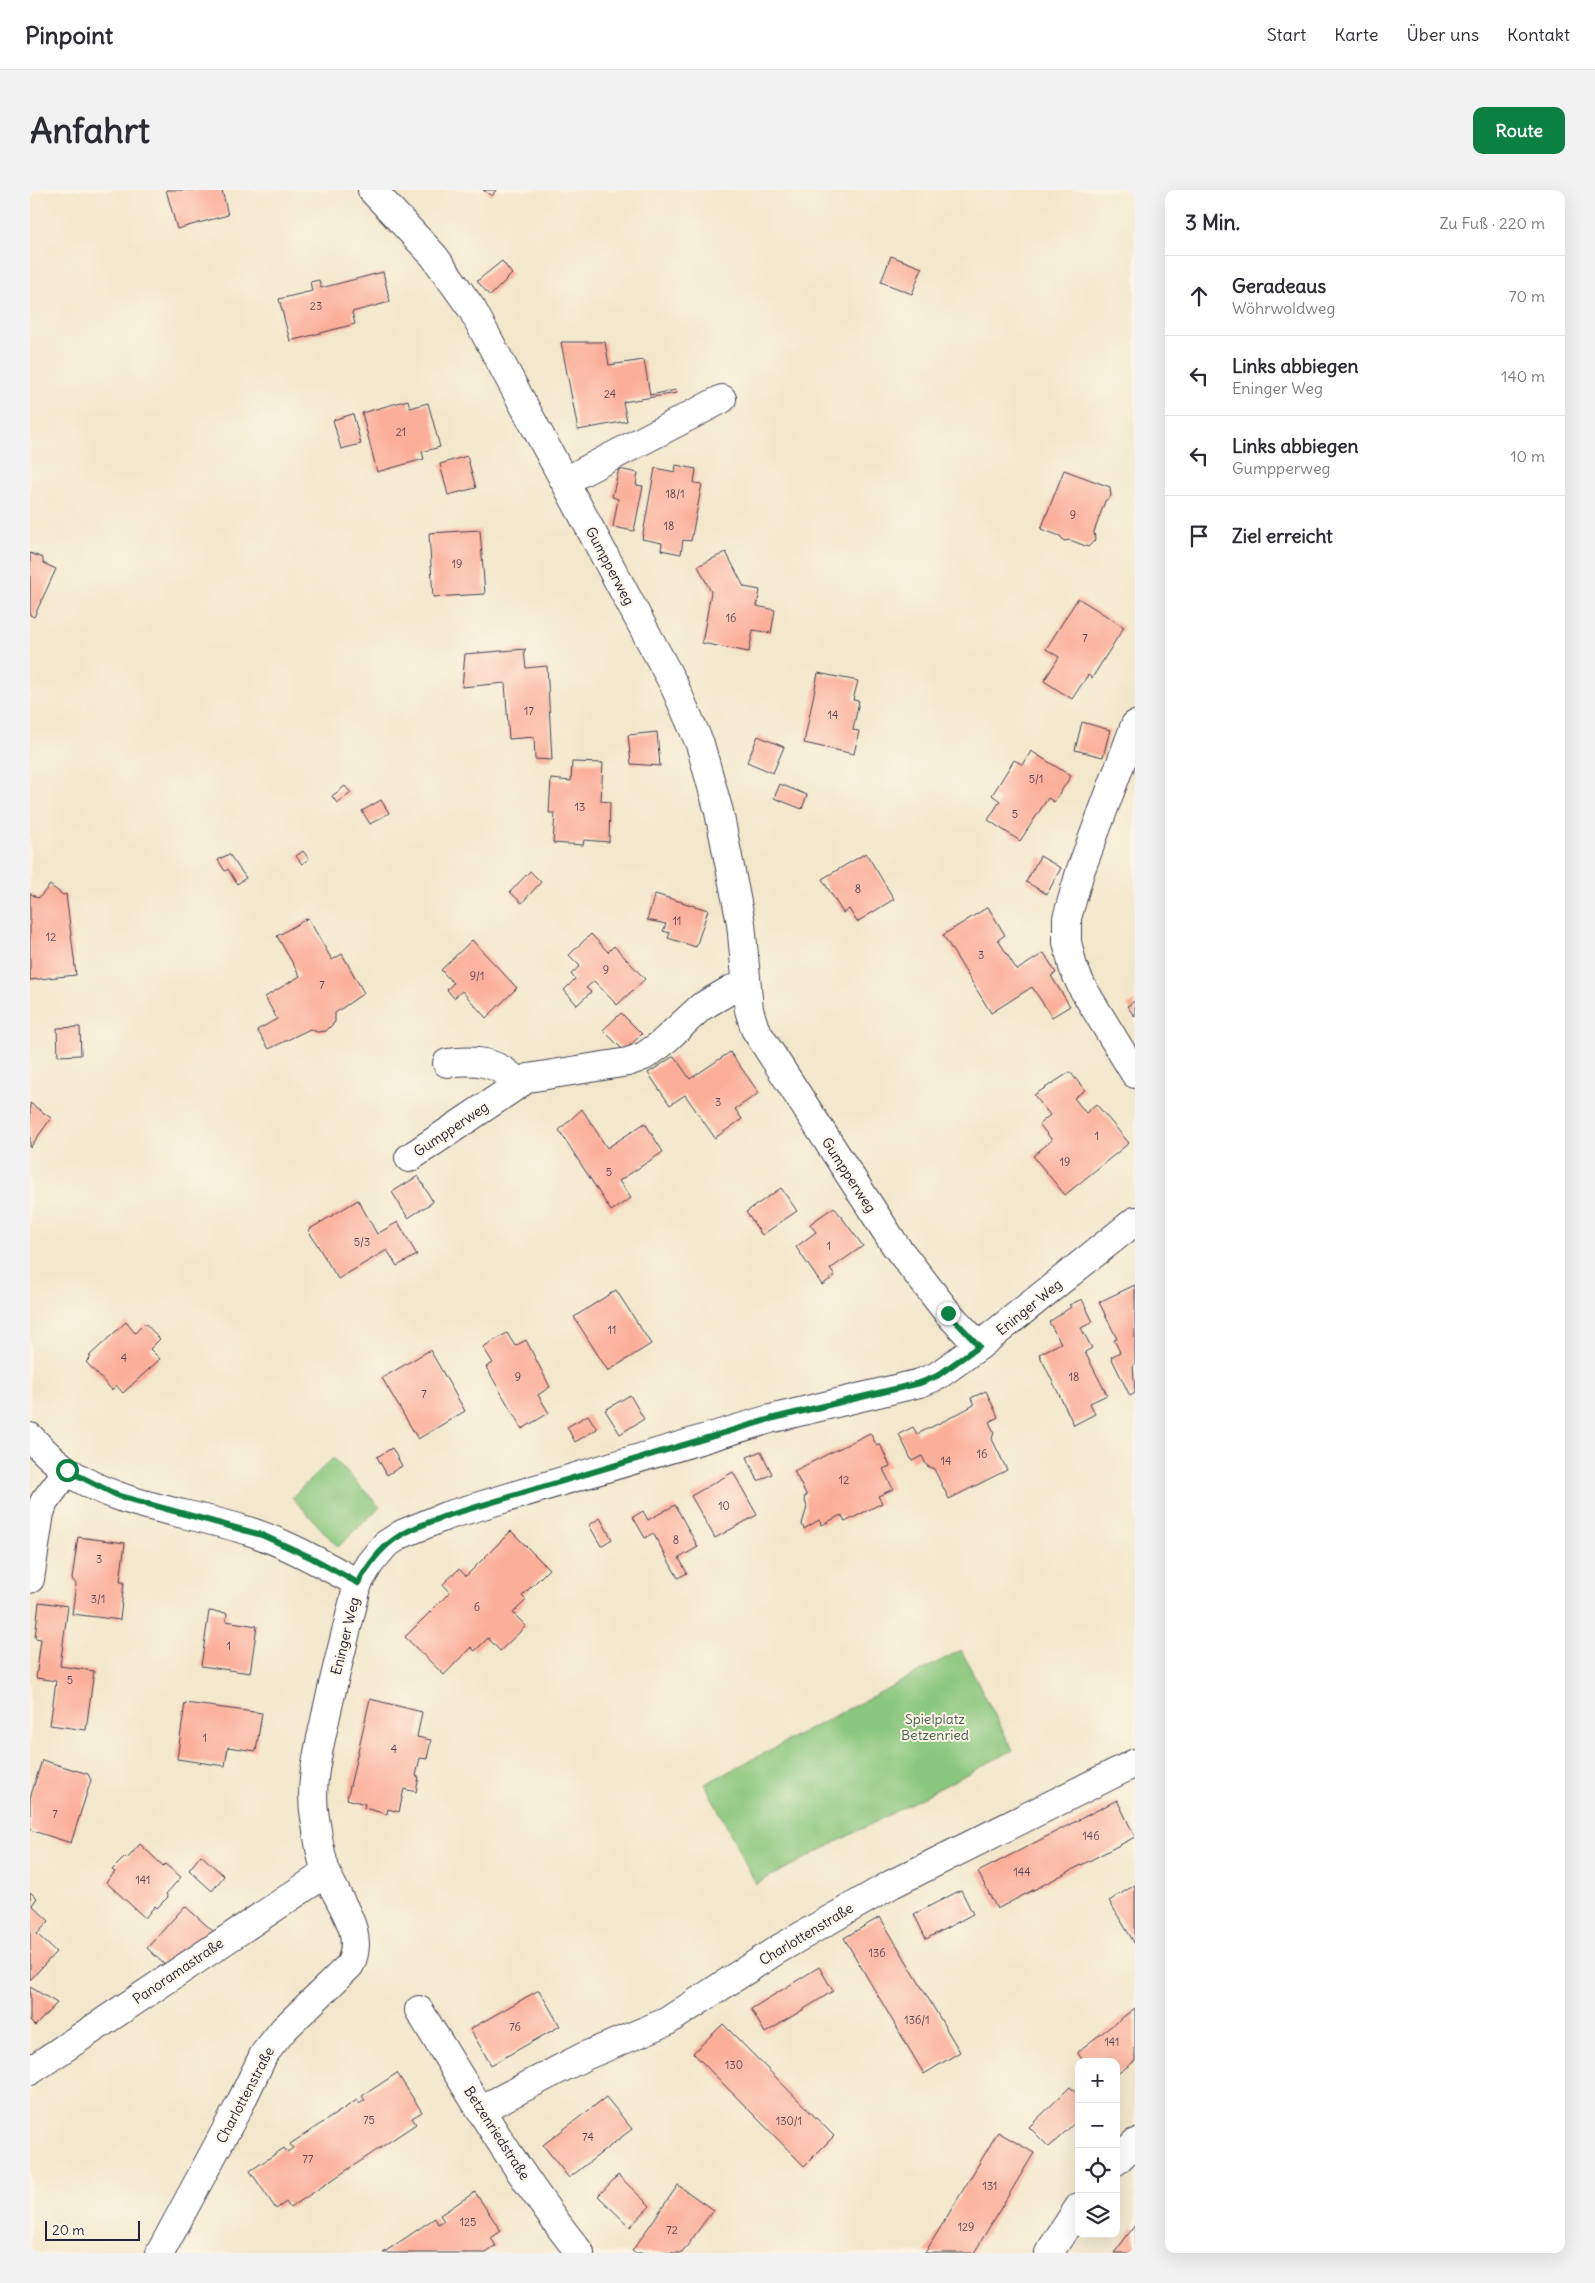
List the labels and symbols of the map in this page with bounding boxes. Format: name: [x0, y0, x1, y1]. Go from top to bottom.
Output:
house number: 23: [310, 299, 322, 313]
house number: 24: [604, 387, 616, 401]
house number: 21: [396, 425, 406, 439]
house number: 18/1: [665, 487, 685, 501]
house number: 9: [1070, 508, 1076, 522]
house number: 18: [664, 519, 674, 533]
street label: Gumpperweg: [582, 524, 638, 608]
house number: 19: [452, 557, 462, 571]
house number: 16: [726, 611, 736, 625]
house number: 7: [1082, 631, 1088, 645]
house number: 17: [524, 704, 534, 718]
house number: 14: [828, 708, 838, 722]
house number: 5/1: [1029, 772, 1043, 786]
house number: 13: [575, 800, 585, 814]
house number: 5: [1012, 807, 1018, 821]
house number: 8: [855, 882, 861, 896]
house number: 11: [673, 914, 681, 928]
house number: 12: [46, 930, 56, 944]
house number: 3: [978, 948, 984, 962]
house number: 9: [603, 963, 609, 977]
house number: 9/1: [470, 969, 484, 983]
house number: 7: [319, 978, 325, 992]
house number: 3: [715, 1095, 721, 1109]
street label: Gumpperweg: [410, 1097, 492, 1161]
house number: 1: [1095, 1129, 1099, 1143]
street label: Gumpperweg: [818, 1134, 880, 1216]
house number: 19: [1060, 1155, 1070, 1169]
house number: 5: [606, 1165, 612, 1179]
house number: 5/3: [354, 1235, 370, 1249]
house number: 1: [827, 1239, 831, 1253]
street label: Eninger Weg: [992, 1275, 1066, 1339]
route end: [937, 1302, 960, 1325]
house number: 11: [608, 1323, 616, 1337]
house number: 4: [121, 1351, 127, 1365]
house number: 9: [515, 1370, 521, 1384]
house number: 18: [1069, 1370, 1079, 1384]
house number: 7: [421, 1387, 427, 1401]
house number: 16: [977, 1447, 987, 1461]
house number: 14: [941, 1454, 951, 1468]
route start: [56, 1459, 79, 1482]
house number: 12: [839, 1473, 849, 1487]
house number: 10: [718, 1499, 730, 1513]
house number: 8: [673, 1533, 679, 1547]
house number: 3: [96, 1552, 102, 1566]
house number: 3/1: [91, 1592, 105, 1606]
street label: Eninger Weg: [327, 1595, 363, 1677]
house number: 6: [474, 1600, 480, 1614]
house number: 1: [227, 1639, 231, 1653]
house number: 5: [67, 1673, 73, 1687]
park label: Spielplatz Betzenried: [901, 1710, 969, 1744]
house number: 1: [203, 1731, 207, 1745]
house number: 4: [391, 1742, 397, 1756]
house number: 7: [52, 1807, 58, 1821]
house number: 146: [1082, 1829, 1100, 1843]
house number: 144: [1013, 1865, 1031, 1879]
house number: 141: [136, 1873, 150, 1887]
street label: Charlottenstraße: [756, 1899, 856, 1969]
street label: Panoramastraße: [129, 1934, 227, 2008]
house number: 136: [869, 1946, 885, 1960]
house number: 136/1: [904, 2013, 930, 2027]
house number: 76: [509, 2020, 521, 2034]
house number: 141: [1105, 2035, 1119, 2049]
street label: Charlottenstraße: [212, 2044, 278, 2146]
house number: 130: [725, 2058, 743, 2072]
street label: Betzenriedstraße: [460, 2083, 534, 2183]
house number: 75: [363, 2113, 375, 2127]
house number: 130/1: [776, 2114, 802, 2128]
house number: 74: [582, 2130, 594, 2144]
house number: 77: [303, 2152, 314, 2166]
house number: 131: [983, 2179, 997, 2193]
house number: 125: [460, 2215, 476, 2229]
scale bar: [45, 2218, 140, 2241]
house number: 129: [958, 2220, 974, 2234]
house number: 72: [666, 2223, 678, 2237]

